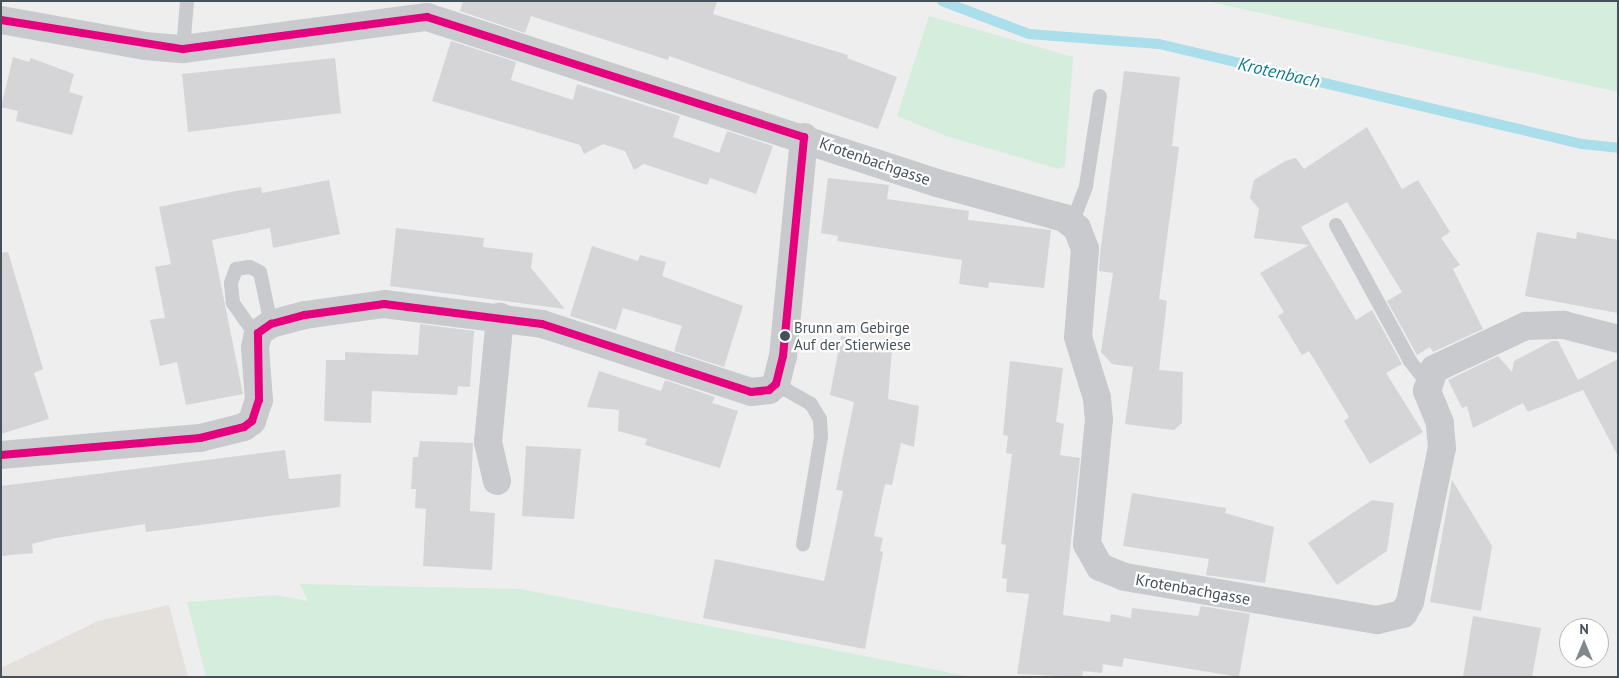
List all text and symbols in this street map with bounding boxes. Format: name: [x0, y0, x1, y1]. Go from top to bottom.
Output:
water label: Krotenbach: [1236, 53, 1322, 93]
street label: Krotenbachgasse: [817, 133, 933, 189]
place label: Brunn am Gebirge Auf der Stierwiese: [794, 318, 911, 353]
marker: Brunn am Gebirge Auf der Stierwiese: [780, 331, 790, 341]
street label: Krotenbachgasse: [1134, 569, 1252, 609]
north arrow: [1559, 618, 1609, 668]
text: N: [1579, 620, 1589, 638]

